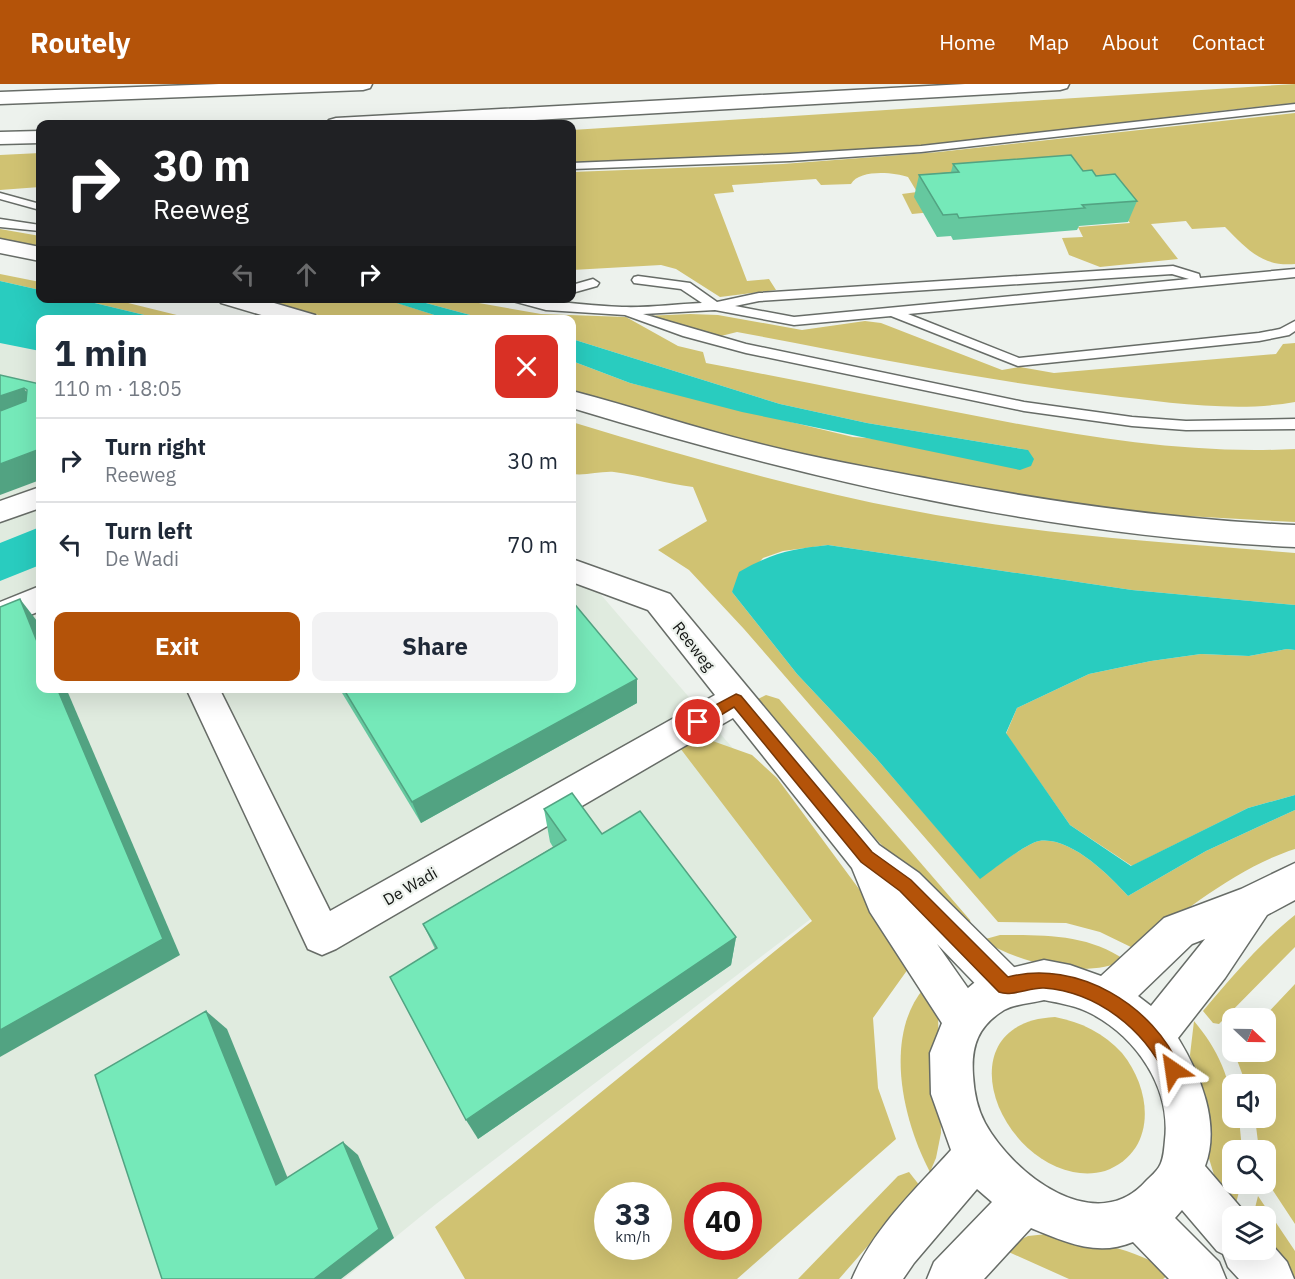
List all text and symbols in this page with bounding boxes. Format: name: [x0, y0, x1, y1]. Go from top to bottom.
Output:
text: Routely: [30, 24, 131, 61]
text: Home: [939, 28, 996, 56]
text: Map: [1029, 28, 1069, 56]
text: About: [1102, 28, 1159, 56]
text: Contact: [1192, 28, 1265, 56]
text: 30 m: [153, 138, 251, 193]
icon: right: [54, 144, 132, 222]
text: Reeweg: [153, 191, 249, 226]
icon: left: [227, 258, 260, 291]
icon: ahead: [290, 258, 323, 291]
icon: right: [353, 258, 386, 291]
text: 1 min: [54, 329, 148, 376]
button: close: [495, 335, 558, 398]
text: 110 m · 18:05: [54, 375, 182, 402]
text: Turn right: [105, 432, 206, 461]
icon: right: [54, 444, 87, 477]
text: 30 m: [507, 446, 558, 475]
text: Reeweg: [105, 461, 176, 488]
text: Turn left: [105, 516, 193, 545]
icon: left: [54, 528, 87, 561]
text: 70 m: [507, 530, 558, 559]
text: De Wadi: [105, 545, 179, 572]
button: Exit: [54, 612, 300, 681]
button: Share: [312, 612, 558, 681]
street label: Reeweg: [669, 617, 720, 675]
pin: [672, 696, 723, 747]
icon: arrive: [681, 705, 714, 738]
street label: De Wadi: [379, 863, 441, 909]
north arrow: [1222, 1008, 1276, 1062]
map controls: [1222, 1008, 1276, 1260]
position arrow: [1141, 1038, 1205, 1102]
button: sound: [1222, 1074, 1276, 1128]
button: search: [1222, 1140, 1276, 1194]
speed limit sign: 40: [684, 1182, 762, 1260]
text: 33: [615, 1194, 651, 1233]
button: layers: [1222, 1206, 1276, 1260]
text: km/h: [615, 1227, 651, 1246]

